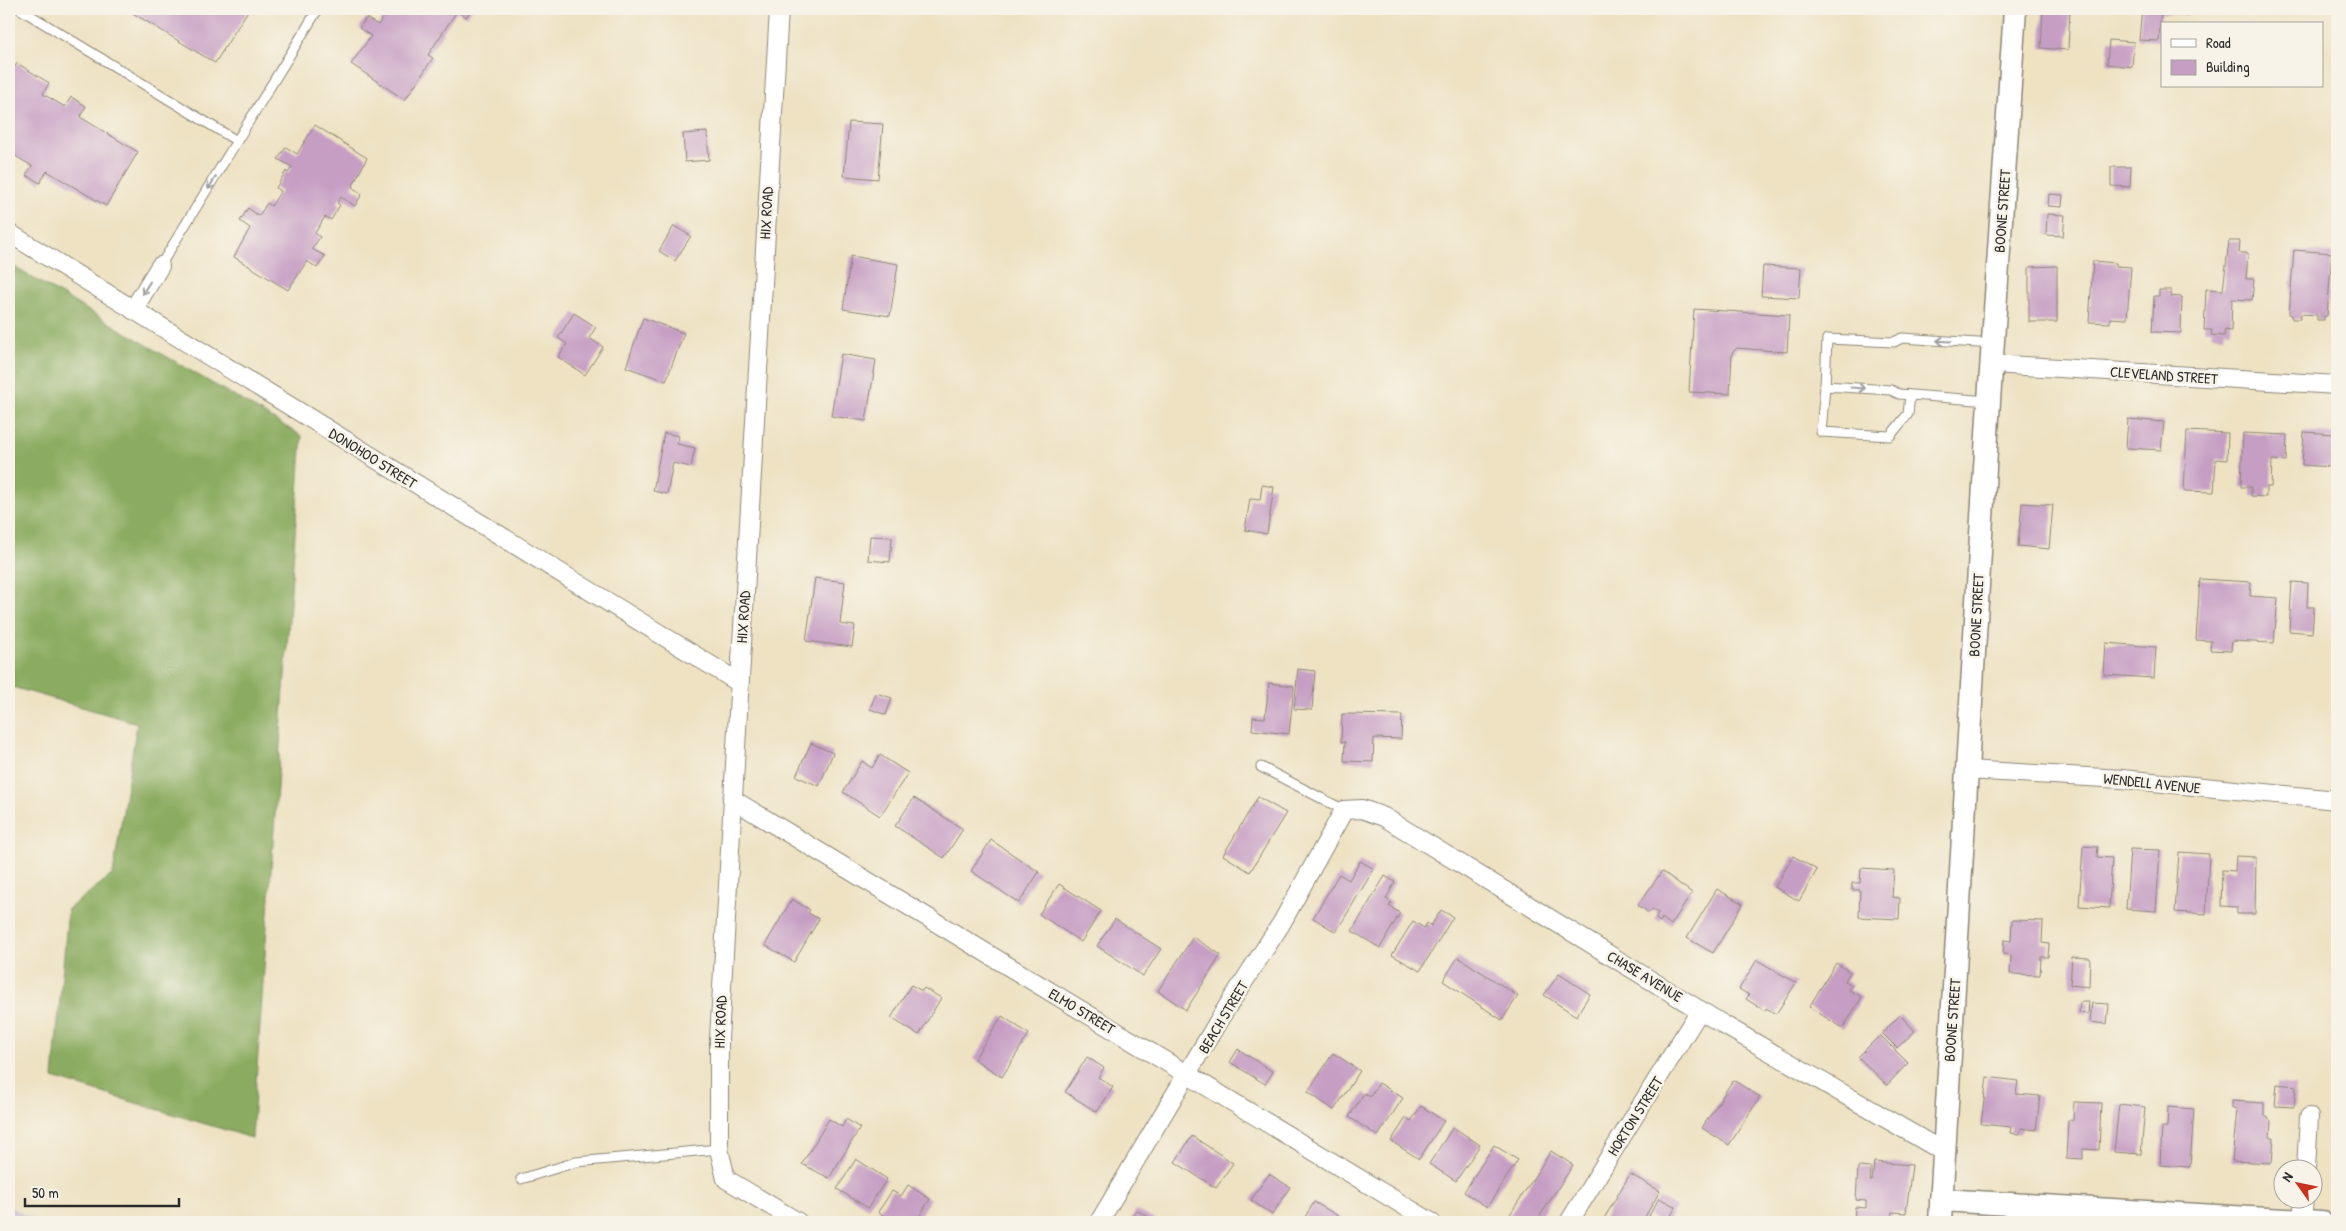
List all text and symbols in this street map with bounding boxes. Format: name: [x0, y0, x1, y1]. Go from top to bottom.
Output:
legend: [2161, 22, 2324, 88]
text: Road: [2206, 32, 2231, 53]
text: Building: [2206, 56, 2250, 77]
street label: BOONE STREET: [1989, 168, 2015, 253]
one-way arrow: [206, 175, 216, 189]
street label: HIX ROAD: [754, 185, 778, 240]
one-way arrow: [141, 280, 151, 294]
one-way arrow: [1937, 336, 1953, 345]
street label: CLEVELAND STREET: [2109, 361, 2220, 389]
one-way arrow: [1849, 383, 1865, 393]
street label: DONOHOO STREET: [325, 423, 422, 494]
street label: BOONE STREET: [1963, 572, 1989, 657]
street label: HIX ROAD: [731, 589, 755, 644]
street label: WENDELL AVENUE: [2102, 767, 2202, 799]
street label: CHASE AVENUE: [1603, 945, 1687, 1007]
street label: BEACH STREET: [1193, 976, 1253, 1057]
street label: BOONE STREET: [1939, 977, 1965, 1062]
street label: ELMO STREET: [1045, 983, 1120, 1040]
street label: HIX ROAD: [709, 994, 731, 1049]
street label: HORTON STREET: [1602, 1071, 1668, 1160]
north arrow: [2274, 1158, 2324, 1208]
text: N: [2277, 1168, 2297, 1185]
scale bar: [25, 1176, 179, 1208]
text: 50 m: [32, 1182, 59, 1203]

